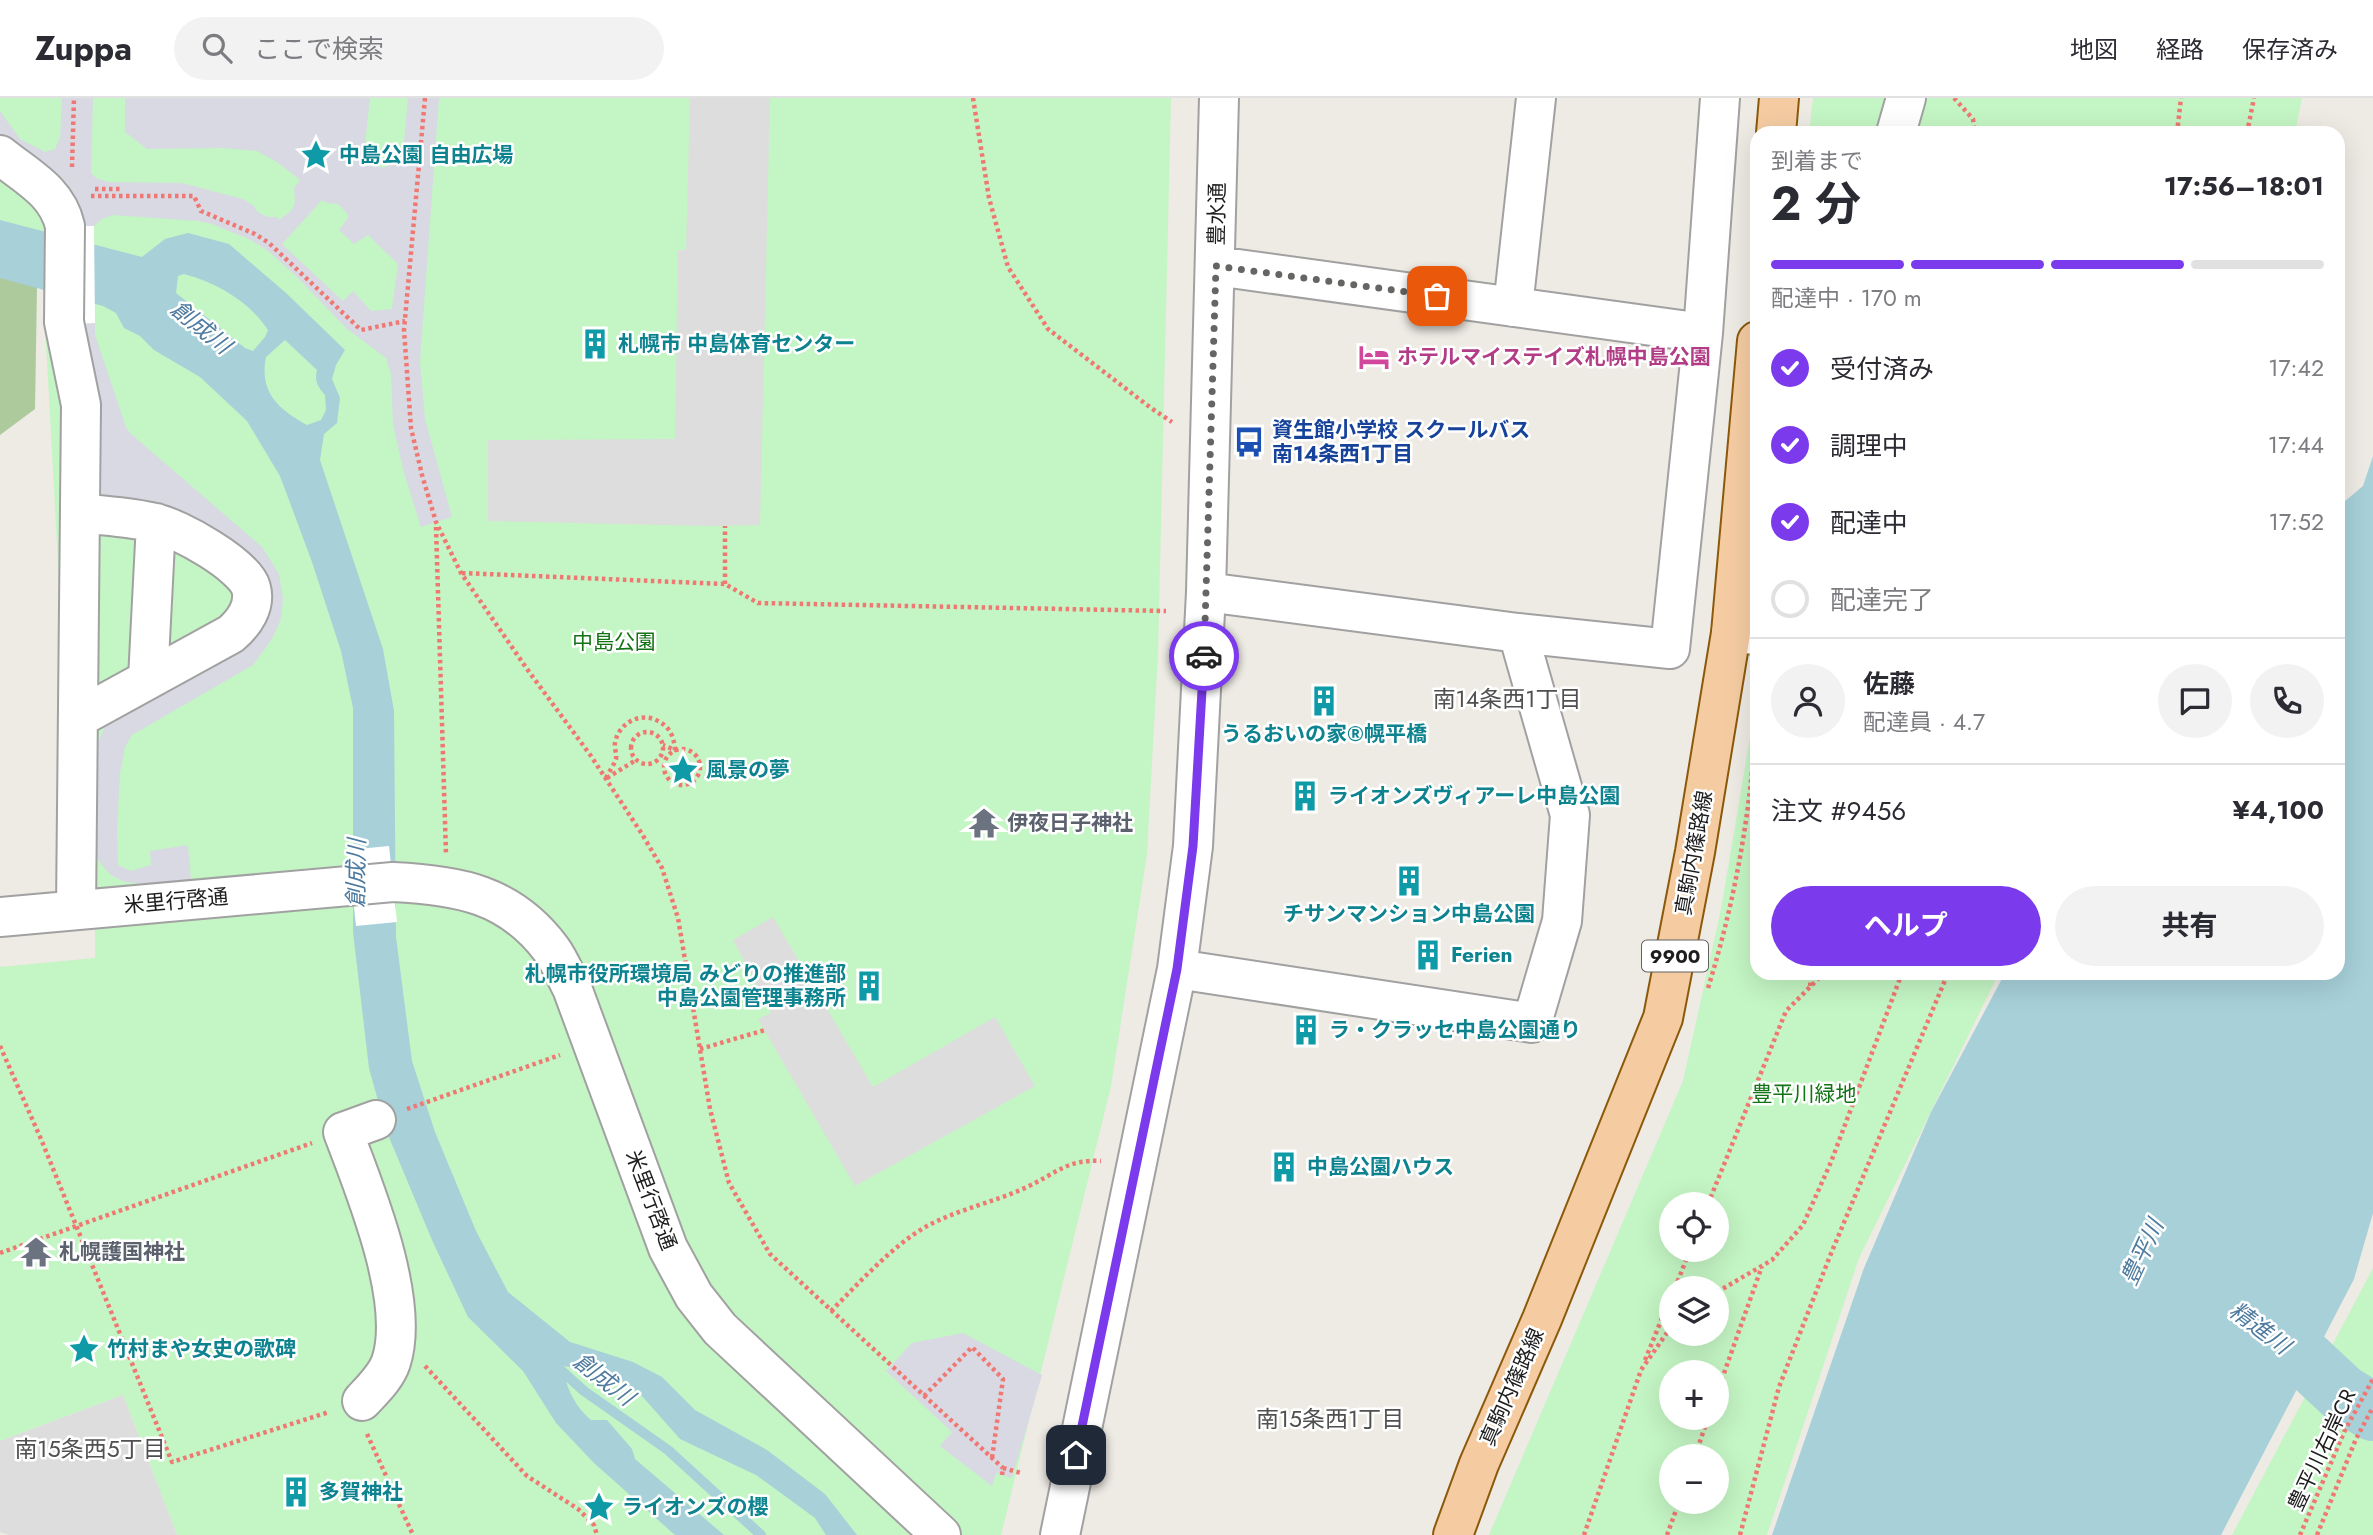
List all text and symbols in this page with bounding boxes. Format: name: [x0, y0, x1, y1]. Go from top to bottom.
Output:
search box: [174, 17, 664, 80]
text: Zuppa: [35, 25, 132, 72]
icon: search: [198, 29, 236, 67]
text: ここで検索: [254, 30, 384, 68]
text: 地図: [2070, 32, 2118, 67]
text: 経路: [2156, 32, 2204, 67]
text: 保存済み: [2242, 32, 2338, 67]
place icon: 中島公園 自由広場: [299, 138, 333, 172]
place label: 中島公園 自由広場: [339, 140, 513, 170]
text: 到着まで: [1771, 144, 1863, 178]
text: 17:56–18:01: [2164, 167, 2324, 205]
text: 2 分: [1771, 171, 1861, 237]
street label: 豊水通: [1201, 182, 1233, 246]
pin: [1407, 266, 1467, 326]
icon: bag: [1418, 277, 1456, 315]
text: 配達中 · 170 m: [1771, 281, 1922, 315]
water label: 創成川: [163, 292, 241, 364]
building icon: 札幌市 中島体育センター: [578, 327, 612, 361]
place label: 札幌市 中島体育センター: [618, 329, 855, 359]
hotel icon: ホテルマイステイズ札幌中島公園: [1357, 340, 1391, 374]
place label: ホテルマイステイズ札幌中島公園: [1397, 342, 1711, 372]
icon: check: [1771, 349, 1809, 387]
text: 受付済み: [1830, 350, 1934, 388]
text: 17:42: [2268, 351, 2324, 385]
place label: 資生館小学校 スクールバス 南14条西1丁目: [1272, 415, 1530, 469]
bus stop icon: 資生館小学校 スクールバス 南14条西1丁目: [1232, 425, 1266, 459]
icon: check: [1771, 426, 1809, 464]
text: 調理中: [1830, 427, 1908, 465]
text: 17:44: [2268, 428, 2324, 462]
icon: check: [1771, 503, 1809, 541]
text: 配達中: [1830, 504, 1908, 542]
text: 17:52: [2269, 505, 2324, 539]
text: 配達完了: [1830, 581, 1934, 619]
courier: [1169, 621, 1239, 691]
park label: 中島公園: [572, 627, 656, 657]
icon: car: [1185, 637, 1223, 675]
button: person: [1771, 664, 1845, 738]
button: chat: [2158, 664, 2232, 738]
button: phone: [2250, 664, 2324, 738]
text: 佐藤: [1863, 665, 1915, 703]
district label: 南14条西1丁目: [1432, 682, 1582, 716]
building icon: うるおいの家®幌平橋: [1307, 684, 1341, 718]
text: 配達員 · 4.7: [1863, 705, 1985, 739]
place label: うるおいの家®幌平橋: [1221, 719, 1427, 749]
place icon: 風景の夢: [666, 753, 700, 787]
place label: 風景の夢: [706, 755, 790, 785]
building icon: ライオンズヴィアーレ中島公園: [1288, 779, 1322, 813]
place label: ライオンズヴィアーレ中島公園: [1328, 781, 1620, 811]
street label: 真駒内篠路線: [1668, 788, 1720, 918]
text: ¥4,100: [2232, 791, 2324, 829]
text: 注文 #9456: [1771, 792, 1906, 830]
temple icon: 伊夜日子神社: [967, 806, 1001, 840]
place label: 伊夜日子神社: [1007, 808, 1133, 838]
water label: 創成川: [338, 835, 374, 908]
building icon: チサンマンション中島公園: [1392, 864, 1426, 898]
street label: 米里行啓通: [122, 881, 230, 921]
button: ヘルプ: [1771, 886, 2041, 966]
button: 共有: [2055, 886, 2324, 966]
place label: チサンマンション中島公園: [1283, 899, 1535, 929]
building icon: Ferien: [1411, 938, 1445, 972]
place label: Ferien: [1451, 940, 1513, 970]
road number: 9900: [1642, 940, 1708, 972]
place label: 札幌市役所環境局 みどりの推進部 中島公園管理事務所: [525, 959, 846, 1013]
building icon: 札幌市役所環境局 みどりの推進部 中島公園管理事務所: [852, 969, 886, 1003]
building icon: ラ・クラッセ中島公園通り: [1289, 1013, 1323, 1047]
place label: ラ・クラッセ中島公園通り: [1329, 1015, 1581, 1045]
park label: 豊平川緑地: [1752, 1079, 1857, 1109]
street label: 米里行啓通: [618, 1146, 684, 1254]
building icon: 中島公園ハウス: [1267, 1150, 1301, 1184]
place label: 中島公園ハウス: [1307, 1152, 1454, 1182]
map controls: [1659, 1192, 1729, 1514]
button: locate: [1659, 1192, 1729, 1262]
water label: 豊平川: [2112, 1211, 2173, 1290]
temple icon: 札幌護国神社: [19, 1235, 53, 1269]
place label: 札幌護国神社: [59, 1237, 185, 1267]
button: layers: [1659, 1276, 1729, 1346]
water label: 精進川: [2222, 1294, 2300, 1364]
street label: 真駒内篠路線: [1473, 1323, 1551, 1451]
place icon: 竹村まや女史の歌碑: [67, 1332, 101, 1366]
place label: 竹村まや女史の歌碑: [107, 1334, 296, 1364]
water label: 創成川: [566, 1344, 644, 1415]
button: +: [1659, 1360, 1729, 1430]
street label: 豊平川右岸CR: [2281, 1384, 2363, 1516]
district label: 南15条西1丁目: [1256, 1402, 1404, 1436]
pin: [1046, 1425, 1106, 1485]
district label: 南15条西5丁目: [14, 1432, 166, 1466]
icon: home: [1057, 1436, 1095, 1474]
button: −: [1659, 1444, 1729, 1514]
building icon: 多賀神社: [279, 1475, 313, 1509]
place label: 多賀神社: [319, 1477, 403, 1507]
place icon: ライオンズの櫻: [582, 1490, 616, 1524]
place label: ライオンズの櫻: [622, 1492, 769, 1522]

